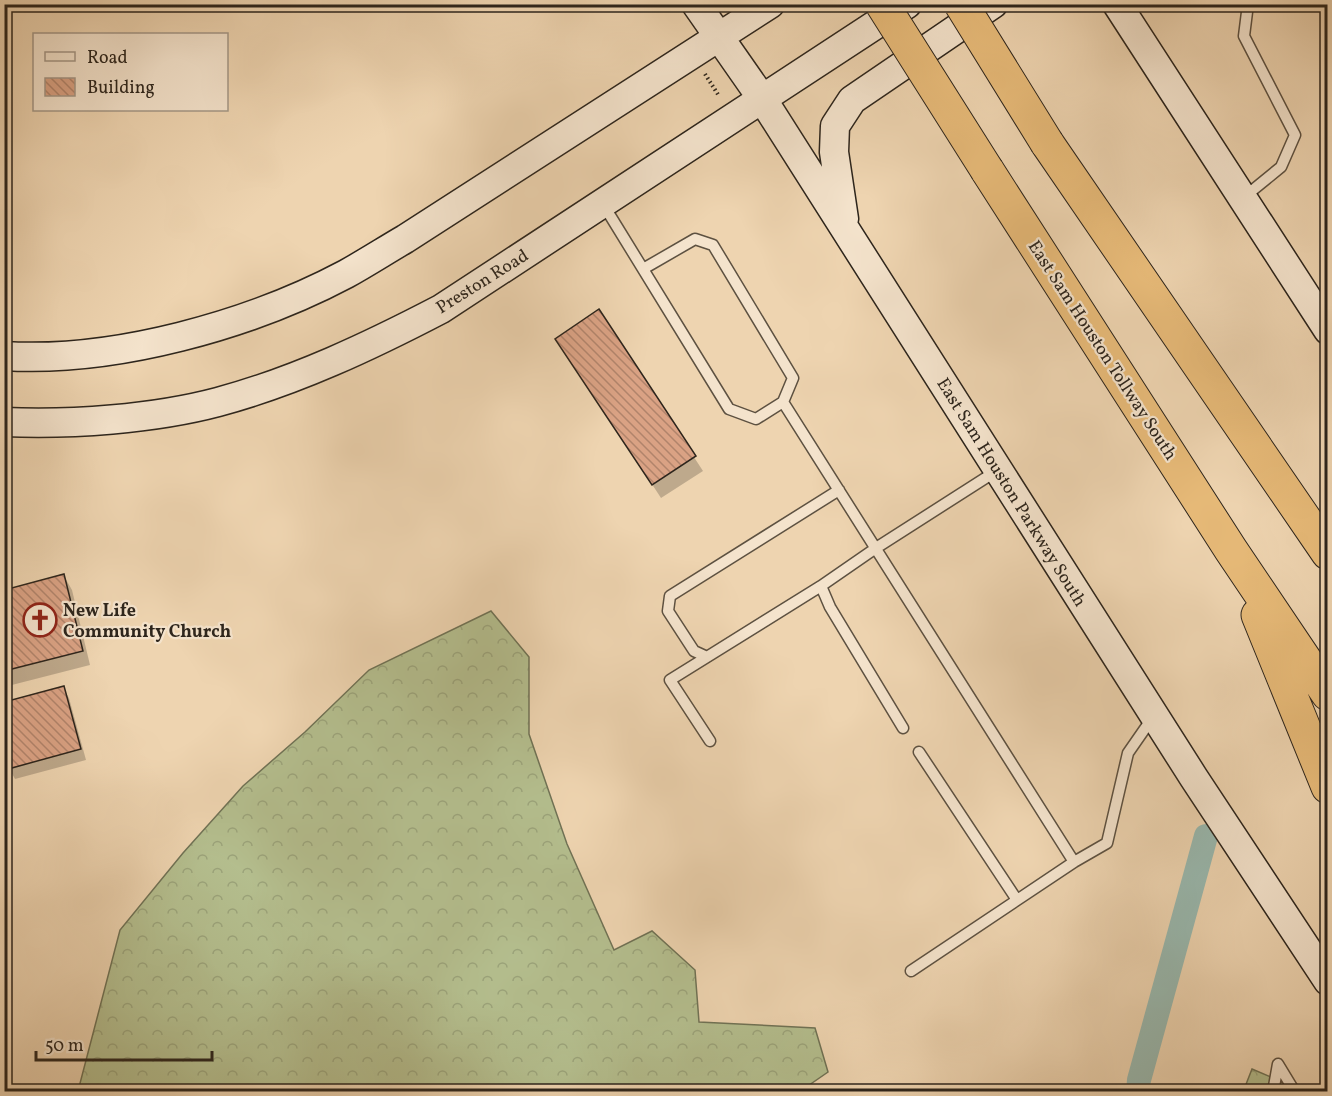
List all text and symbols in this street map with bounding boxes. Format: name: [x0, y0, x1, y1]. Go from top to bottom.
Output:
legend: [33, 33, 228, 111]
text: Road: [87, 46, 128, 71]
text: Building: [87, 76, 155, 101]
street label: East Sam Houston Tollway South: [1021, 236, 1183, 466]
street label: Preston Road: [432, 244, 534, 321]
street label: East Sam Houston Parkway South: [930, 374, 1092, 612]
place label: New Life Community Church: [63, 599, 231, 645]
church icon: New Life Community Church: [22, 602, 58, 638]
scale bar: [36, 1024, 212, 1062]
text: 50 m: [45, 1034, 84, 1059]

